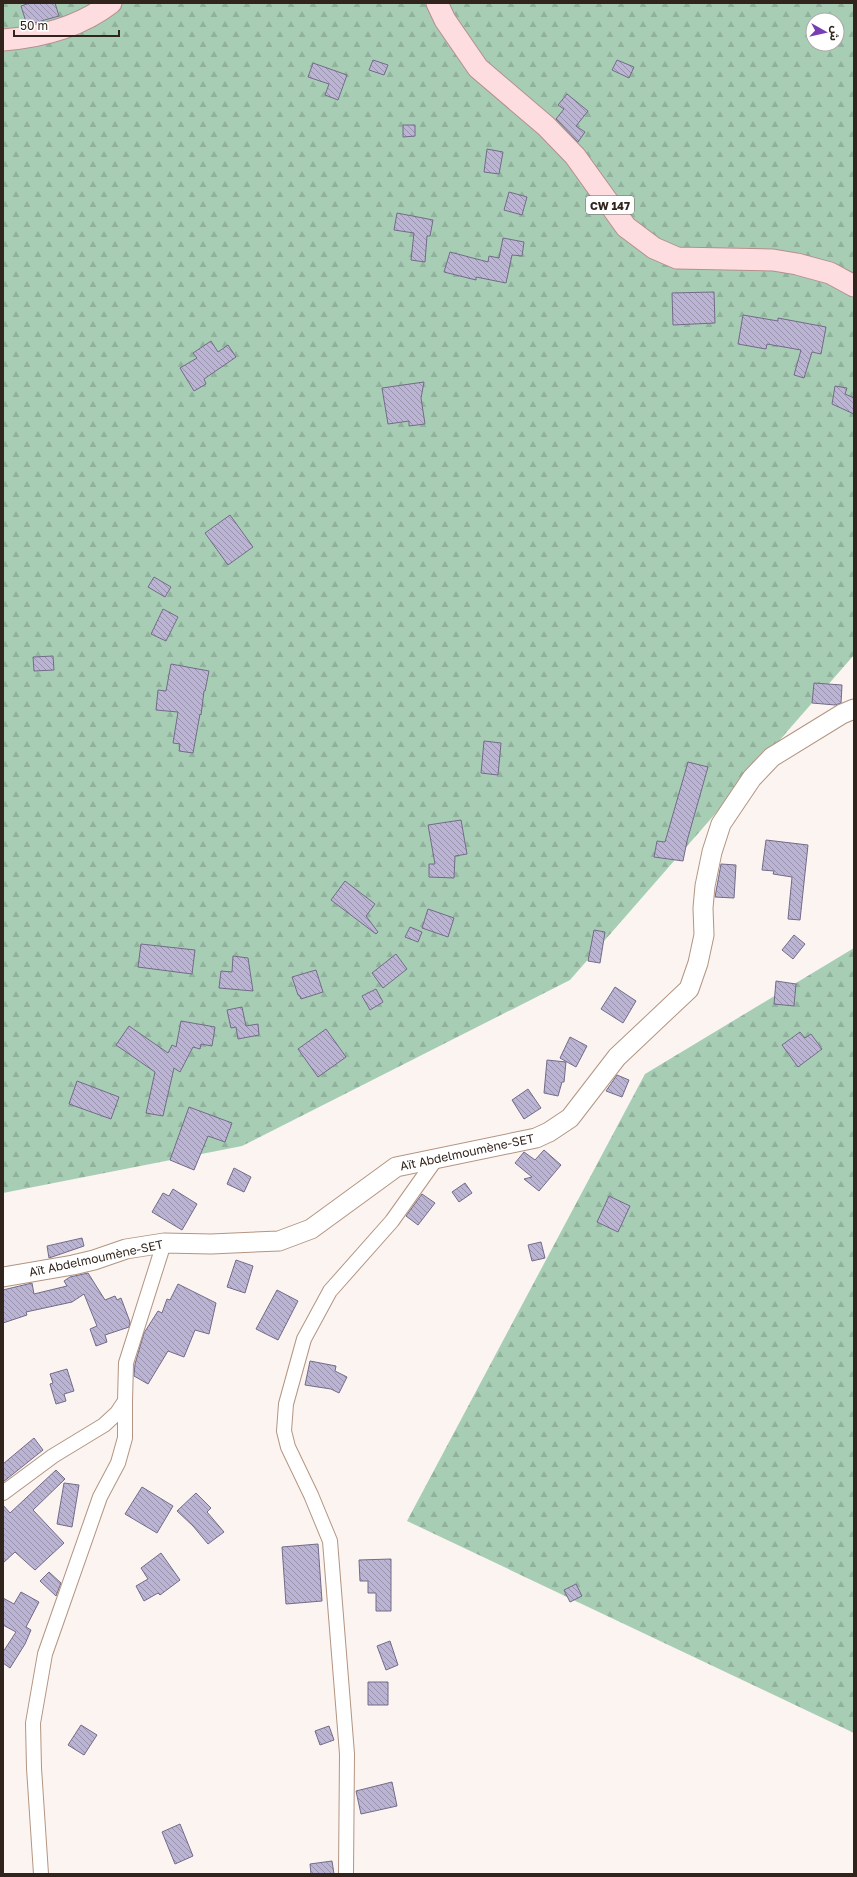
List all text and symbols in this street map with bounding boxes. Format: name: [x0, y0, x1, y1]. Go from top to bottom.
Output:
scale bar: [14, 12, 119, 38]
north arrow: [805, 12, 845, 52]
text: 50 m: [20, 18, 48, 33]
text: ش: [827, 25, 843, 42]
road number: CW 147: [586, 196, 634, 214]
street label: Aït Abdelmoumène-SET: [399, 1130, 536, 1174]
street label: Aït Abdelmoumène-SET: [28, 1236, 165, 1280]

